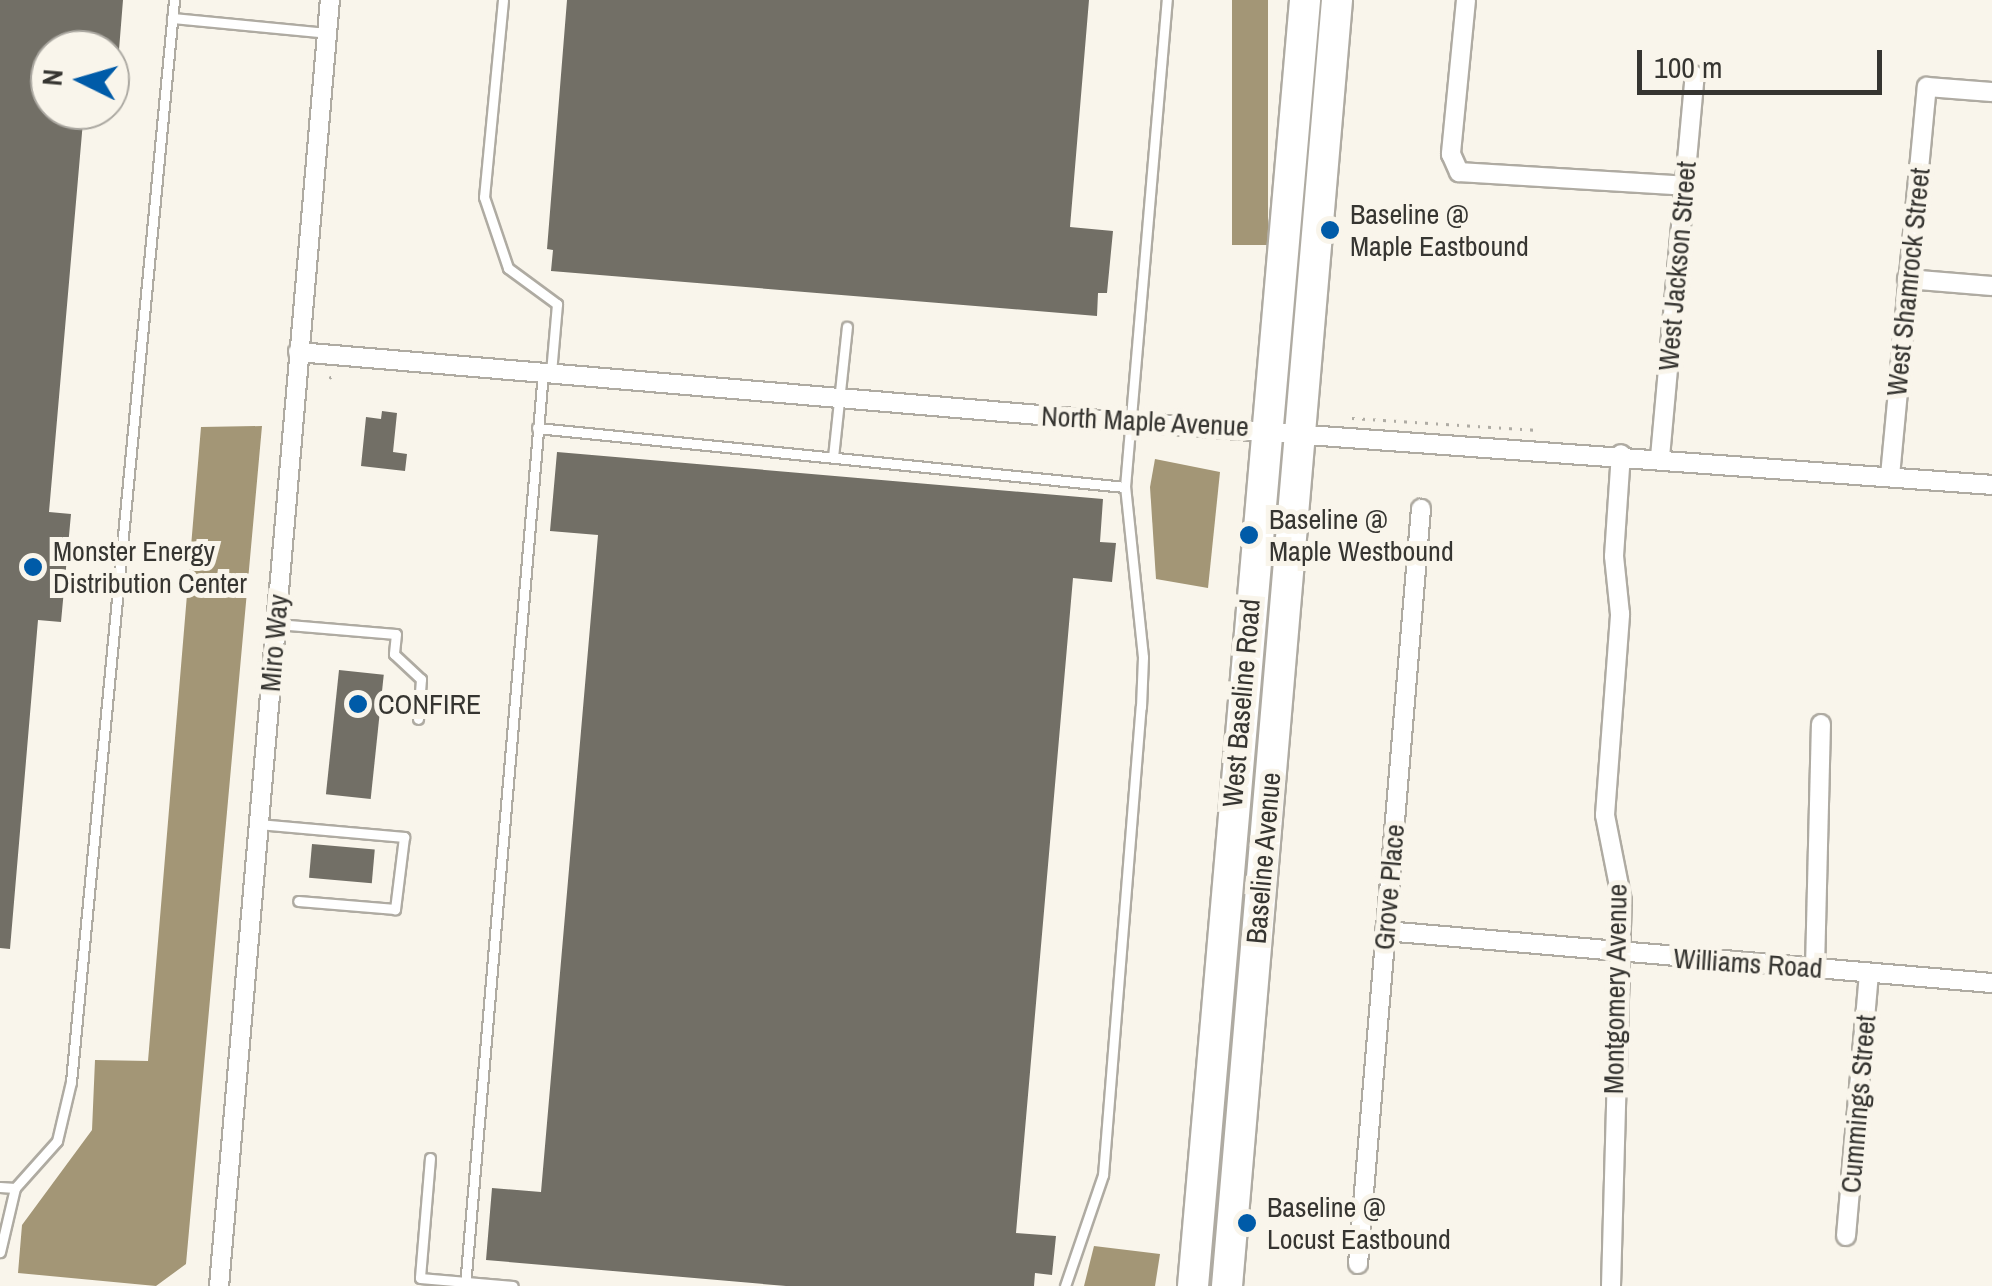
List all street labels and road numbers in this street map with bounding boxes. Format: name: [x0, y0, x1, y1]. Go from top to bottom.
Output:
street label: West Jackson Street: [1651, 160, 1703, 372]
street label: West Shamrock Street: [1879, 166, 1937, 398]
street label: North Maple Avenue: [1040, 399, 1250, 443]
street label: Miro Way: [253, 593, 295, 693]
street label: West Baseline Road: [1215, 597, 1267, 809]
street label: Baseline Avenue: [1239, 770, 1287, 946]
street label: Grove Place: [1367, 823, 1411, 951]
street label: Montgomery Avenue: [1596, 883, 1634, 1095]
street label: Williams Road: [1672, 941, 1824, 985]
street label: Cummings Street: [1833, 1014, 1883, 1194]

